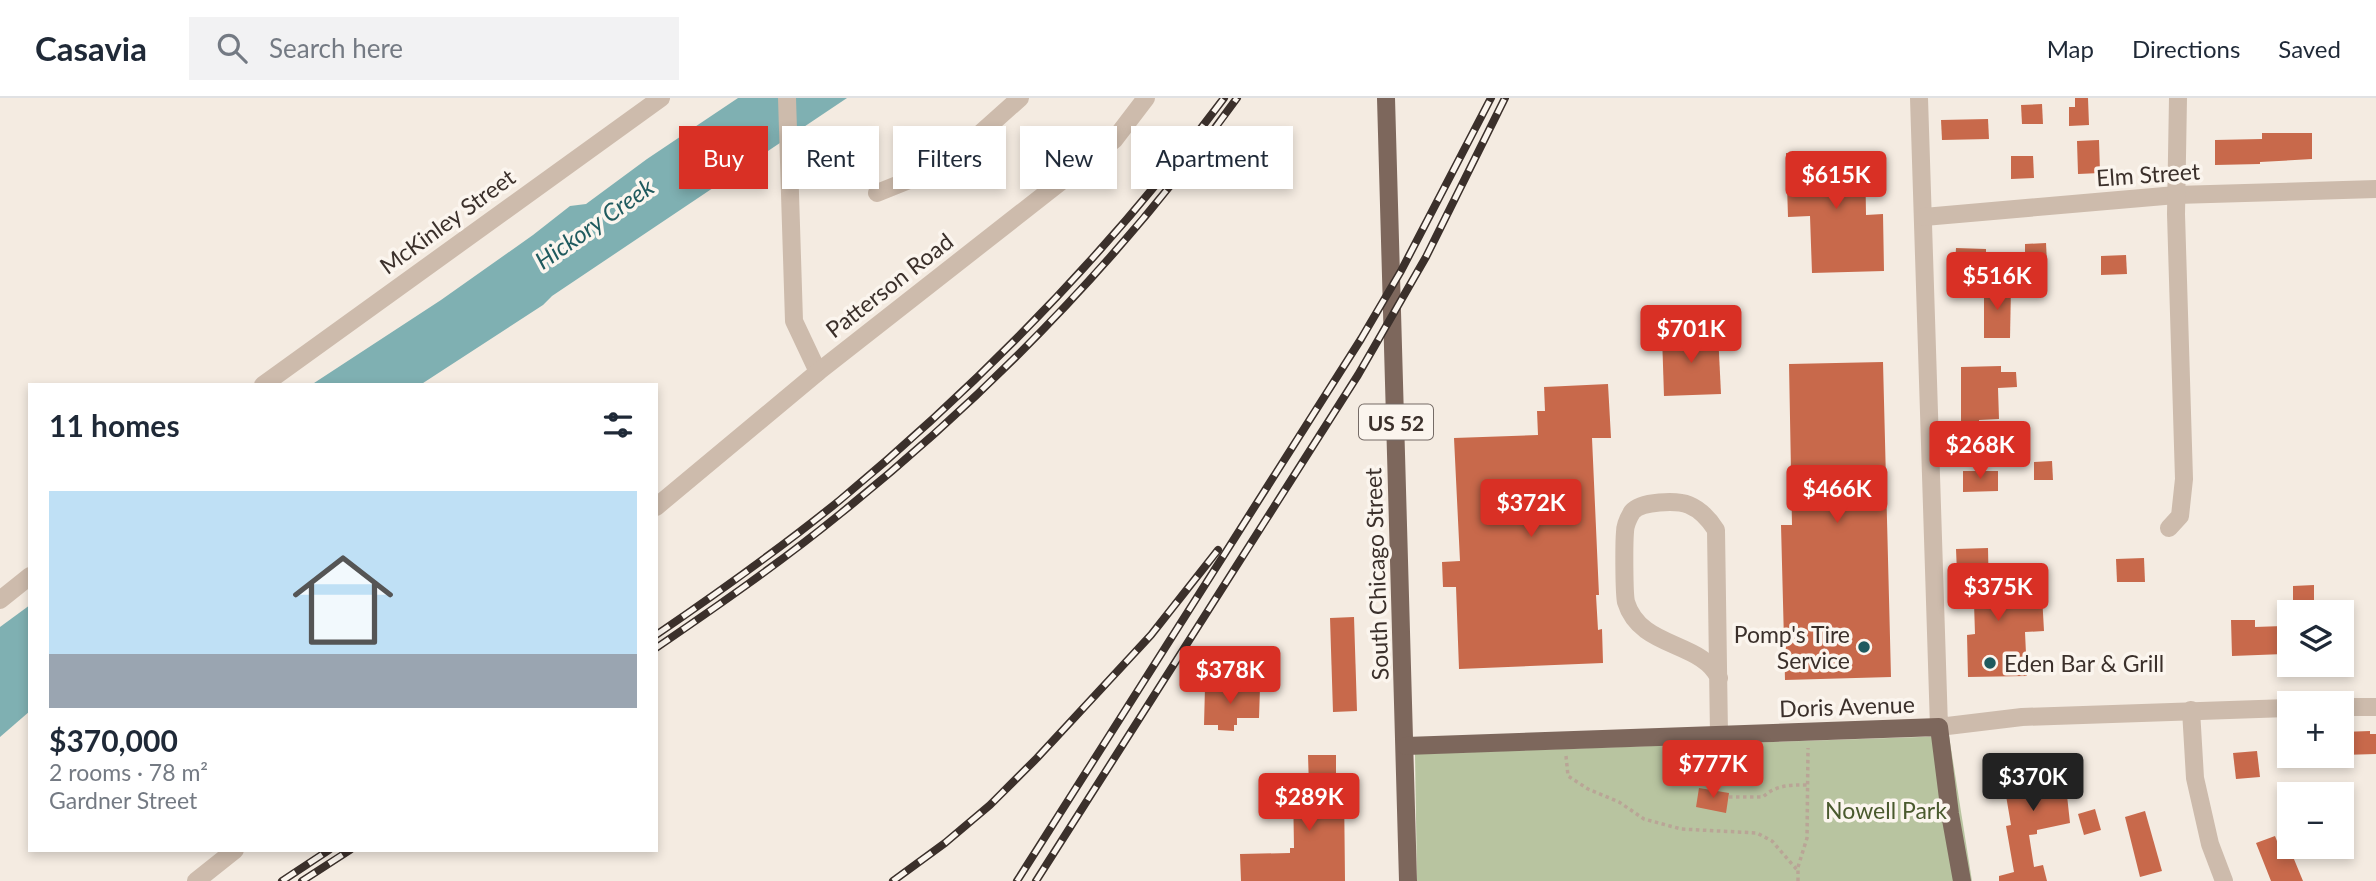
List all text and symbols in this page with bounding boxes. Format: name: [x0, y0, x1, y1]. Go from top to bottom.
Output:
search box: [189, 17, 679, 80]
text: Casavia: [35, 28, 147, 68]
icon: search: [213, 29, 251, 67]
text: Search here: [269, 32, 403, 64]
text: Map: [2047, 34, 2094, 63]
text: Directions: [2132, 34, 2240, 63]
text: Saved: [2278, 34, 2341, 63]
chip: Buy: [679, 126, 768, 189]
chip: Rent: [782, 126, 879, 189]
chip: Filters: [893, 126, 1006, 189]
chip: New: [1020, 126, 1117, 189]
chip: Apartment: [1131, 126, 1293, 189]
pin: $615K: [1787, 152, 1885, 211]
street label: Elm Street: [2095, 156, 2202, 192]
text: $615K: [1801, 160, 1871, 188]
street label: McKinley Street: [374, 162, 521, 279]
water label: Hickory Creek: [529, 171, 659, 275]
street label: Patterson Road: [820, 227, 958, 343]
pin: $516K: [1948, 252, 2046, 312]
text: $516K: [1962, 261, 2032, 289]
pin: $701K: [1642, 306, 1740, 365]
text: $701K: [1656, 314, 1726, 342]
road number: US 52: [1359, 404, 1433, 440]
icon: filters: [599, 406, 637, 444]
text: 11 homes: [49, 407, 180, 443]
pin: $268K: [1931, 422, 2029, 481]
text: $268K: [1945, 430, 2015, 458]
pin: $466K: [1788, 466, 1886, 525]
street label: South Chicago Street: [1358, 467, 1394, 681]
text: $466K: [1802, 474, 1872, 502]
pin: $372K: [1482, 480, 1580, 539]
text: $372K: [1496, 488, 1566, 516]
icon: home: [280, 537, 406, 663]
pin: $375K: [1949, 564, 2047, 623]
text: $375K: [1963, 572, 2033, 600]
map controls: [2277, 600, 2354, 859]
button: layers: [2277, 600, 2354, 677]
place label: Pomp's Tire Service: [1734, 620, 1850, 674]
marker: Pomp's Tire Service: [1856, 639, 1872, 655]
pin: $378K: [1181, 646, 1279, 706]
place label: Eden Bar & Grill: [2004, 649, 2164, 677]
text: $378K: [1195, 655, 1265, 683]
marker: Eden Bar & Grill: [1982, 655, 1998, 671]
street label: Doris Avenue: [1779, 690, 1915, 722]
button: +: [2277, 691, 2354, 768]
text: $370,000: [49, 722, 178, 758]
pin: $777K: [1664, 740, 1762, 800]
text: $777K: [1678, 749, 1748, 777]
pin: $370K: [1984, 754, 2082, 813]
text: 2 rooms · 78 m²: [49, 758, 208, 786]
text: $370K: [1998, 762, 2068, 790]
pin: $289K: [1260, 774, 1358, 833]
text: $289K: [1274, 782, 1344, 810]
button: −: [2277, 782, 2354, 859]
text: Gardner Street: [49, 786, 197, 814]
park label: Nowell Park: [1825, 796, 1947, 824]

